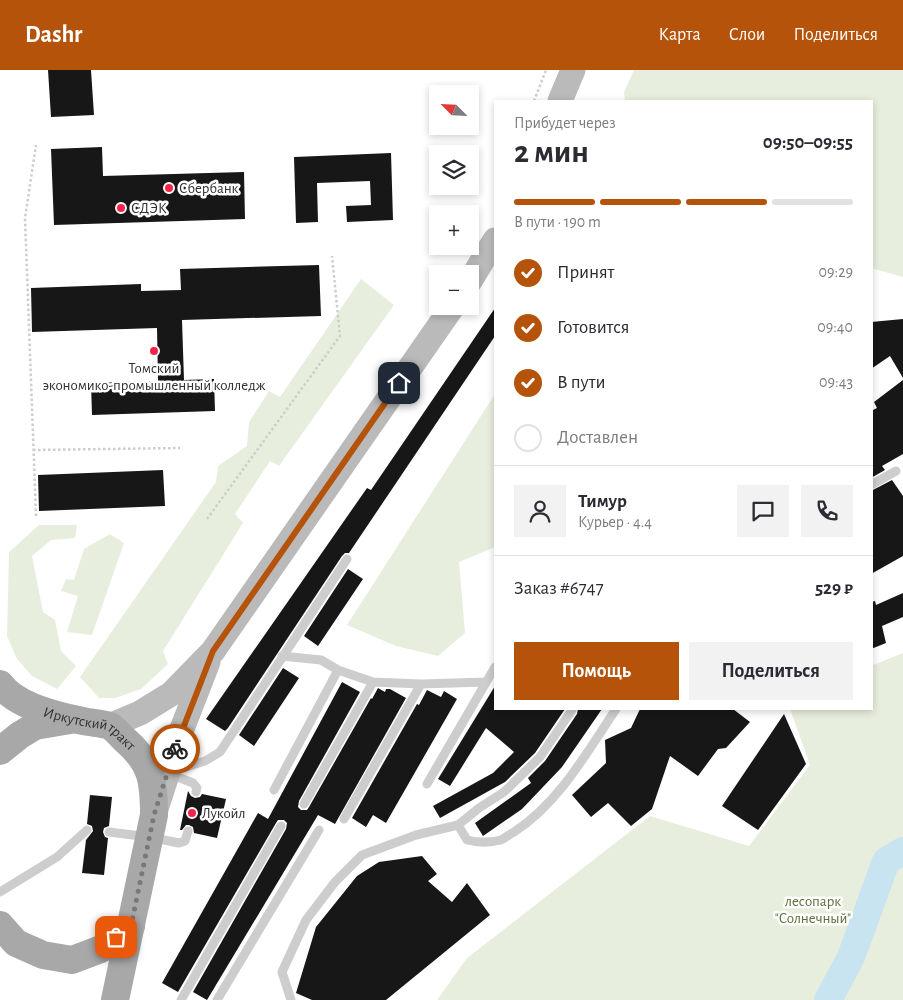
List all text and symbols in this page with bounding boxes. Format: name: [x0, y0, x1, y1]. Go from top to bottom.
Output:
text: Dashr: [25, 23, 82, 47]
text: Карта: [659, 26, 701, 44]
text: Слои: [729, 26, 765, 44]
text: Поделиться: [793, 26, 878, 44]
north arrow: [429, 85, 479, 135]
map controls: [429, 85, 479, 315]
text: Прибудет через: [514, 115, 616, 131]
text: 09:50–09:55: [763, 133, 853, 152]
text: 2 мин: [514, 136, 589, 168]
button: layers: [429, 145, 479, 195]
place label: Сбербанк: [179, 181, 239, 196]
marker: Сбербанк: [163, 182, 175, 194]
place label: СДЭК: [131, 201, 167, 216]
marker: СДЭК: [115, 202, 127, 214]
button: +: [429, 205, 479, 255]
text: В пути · 190 m: [514, 214, 601, 230]
icon: check: [514, 259, 542, 287]
text: Принят: [557, 263, 614, 282]
text: 09:29: [819, 264, 853, 280]
button: −: [429, 265, 479, 315]
icon: check: [514, 314, 542, 342]
text: Готовится: [557, 318, 630, 337]
text: 09:40: [817, 319, 853, 335]
marker: Томский экономико-промышленный колледж: [148, 345, 160, 357]
place label: Томский экономико-промышленный колледж: [42, 361, 266, 393]
pin: [378, 362, 420, 404]
icon: home: [385, 369, 413, 397]
icon: check: [514, 369, 542, 397]
text: В пути: [557, 373, 606, 392]
text: 09:43: [819, 374, 853, 390]
text: Доставлен: [557, 428, 638, 447]
button: person: [514, 485, 566, 537]
button: chat: [737, 485, 789, 537]
button: phone: [801, 485, 853, 537]
text: Тимур: [578, 492, 627, 511]
text: Курьер · 4.4: [578, 514, 652, 530]
text: Заказ #6747: [514, 579, 604, 598]
text: 529 ₽: [815, 579, 853, 598]
button: Помощь: [514, 642, 679, 700]
button: Поделиться: [689, 642, 853, 700]
street label: Иркутский тракт: [42, 704, 139, 753]
courier: [150, 724, 200, 774]
icon: bike: [161, 735, 189, 763]
place label: Лукойл: [202, 806, 246, 821]
marker: Лукойл: [186, 807, 198, 819]
park label: лесопарк "Солнечный": [775, 894, 851, 926]
pin: [95, 916, 137, 958]
icon: bag: [102, 923, 130, 951]

